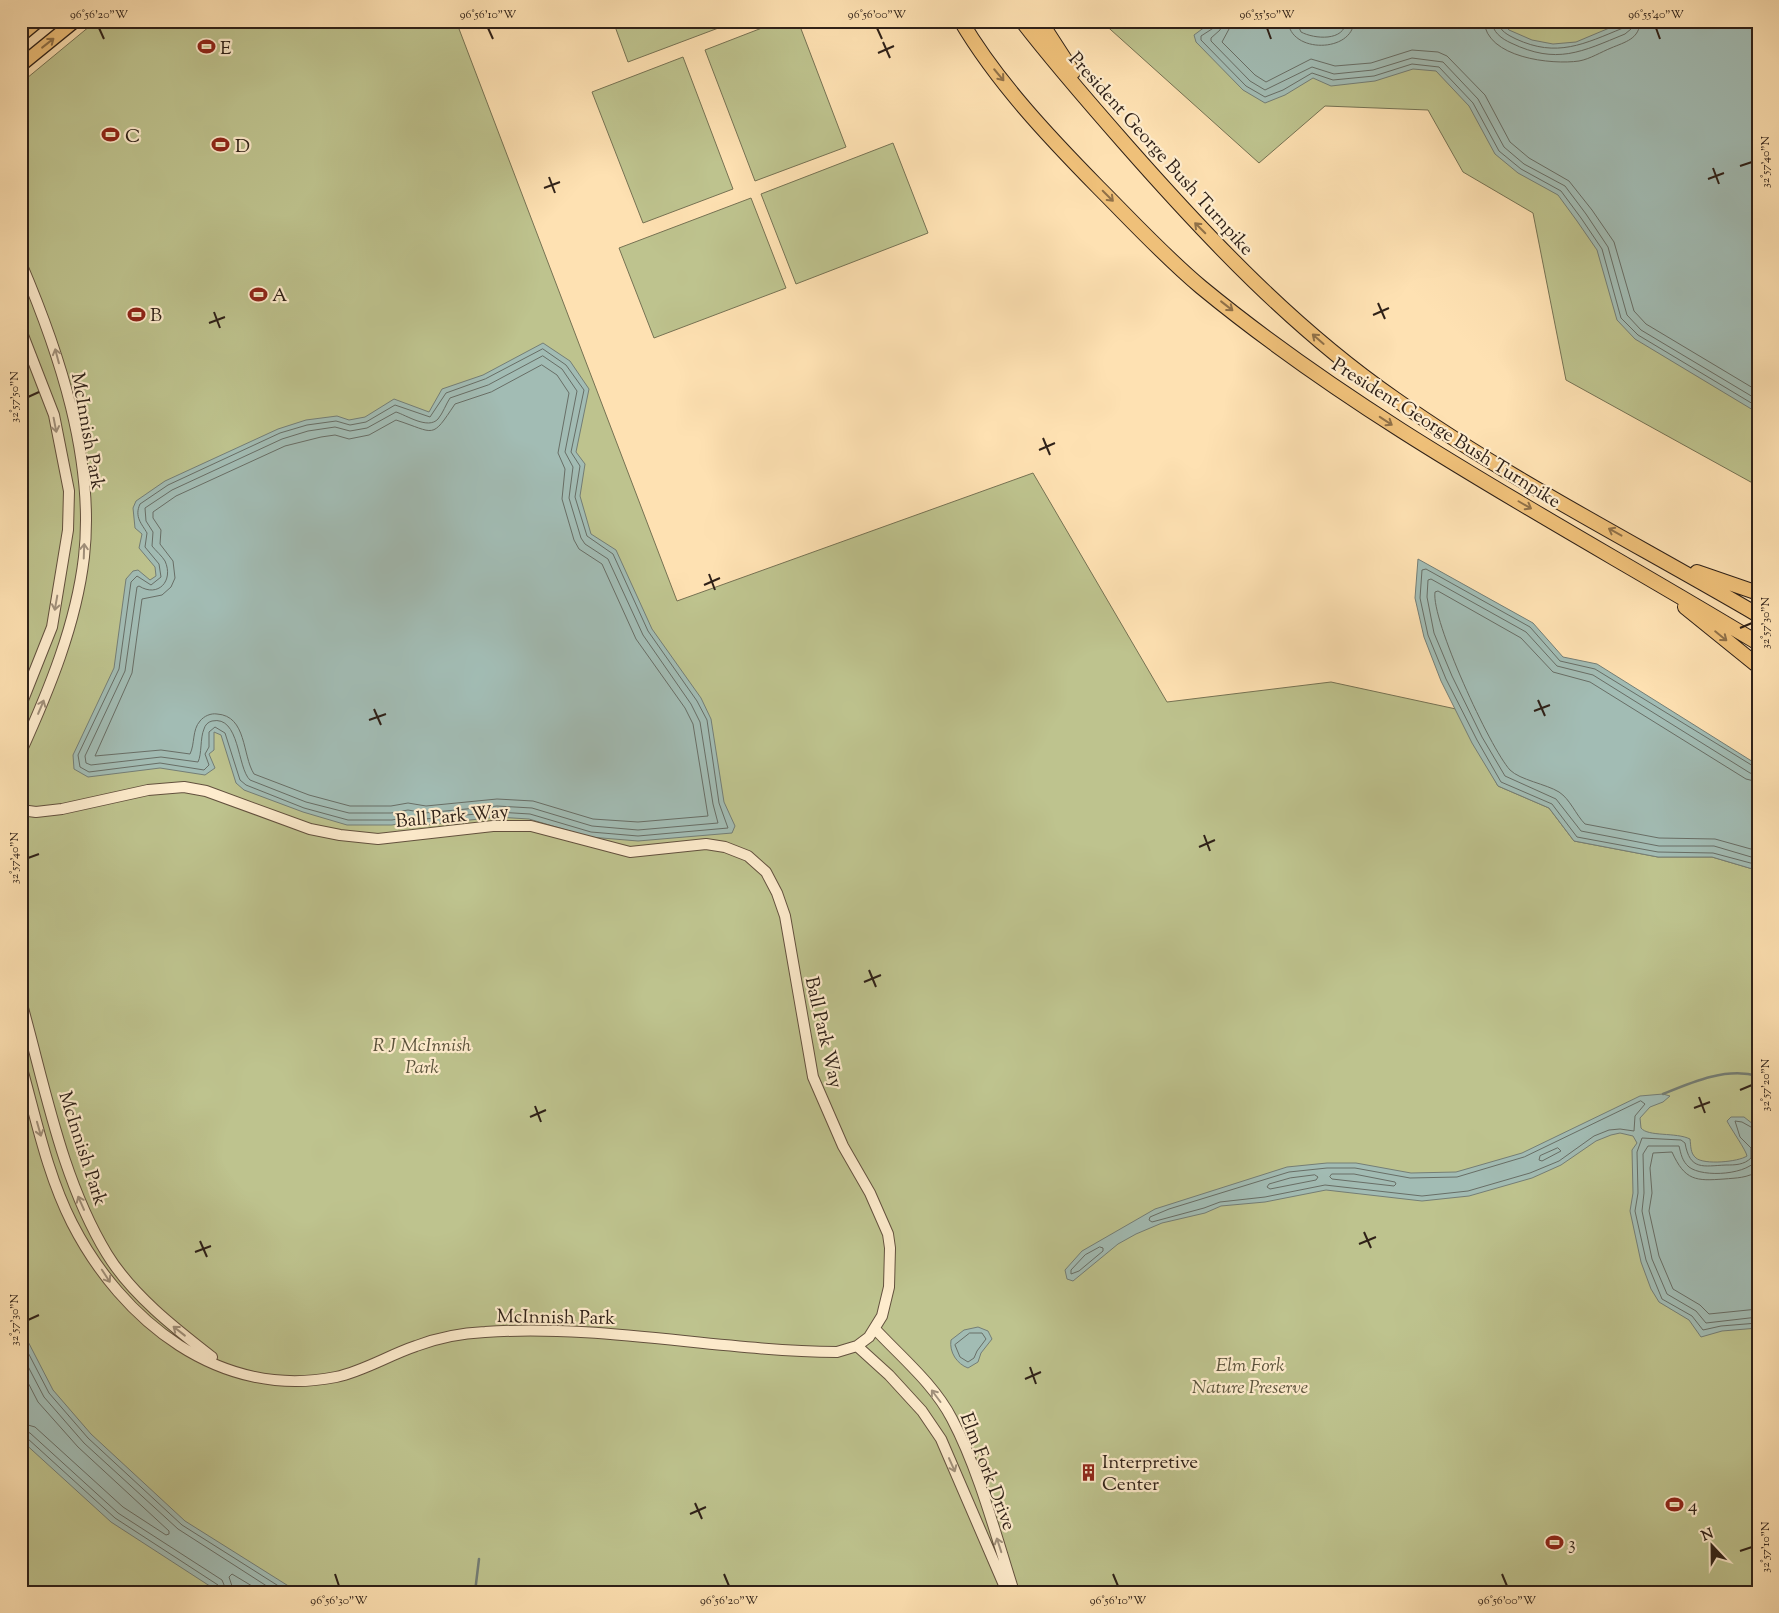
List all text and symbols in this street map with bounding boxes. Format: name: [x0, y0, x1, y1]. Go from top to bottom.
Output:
text: 96°56'20"W: [70, 6, 129, 24]
text: 96°56'10"W: [460, 6, 517, 24]
text: 96°56'00"W: [848, 6, 907, 24]
text: 96°55'50"W: [1240, 6, 1295, 24]
text: 96°55'40"W: [1628, 6, 1684, 24]
place label: E: [220, 36, 232, 63]
one-way arrow: [41, 37, 54, 48]
sports icon: E: [196, 37, 216, 57]
street label: President George Bush Turnpike: [1061, 47, 1259, 262]
one-way arrow: [993, 69, 1005, 82]
place label: C: [125, 124, 140, 151]
sports icon: C: [101, 125, 121, 145]
place label: D: [235, 134, 250, 161]
sports icon: D: [211, 135, 231, 155]
text: 32°57'40"N: [1757, 136, 1775, 188]
one-way arrow: [1101, 190, 1114, 202]
one-way arrow: [1194, 222, 1206, 234]
place label: A: [272, 283, 288, 310]
sports icon: A: [248, 284, 268, 304]
one-way arrow: [1220, 301, 1233, 312]
place label: B: [150, 303, 162, 330]
sports icon: B: [126, 304, 146, 324]
one-way arrow: [1312, 333, 1325, 344]
one-way arrow: [51, 349, 61, 365]
street label: President George Bush Turnpike: [1326, 352, 1565, 516]
text: 32°57'50"N: [6, 371, 24, 423]
street label: McInnish Park: [63, 371, 110, 493]
one-way arrow: [51, 416, 61, 432]
one-way arrow: [1378, 416, 1392, 426]
one-way arrow: [1517, 500, 1531, 510]
one-way arrow: [1608, 527, 1623, 537]
one-way arrow: [79, 543, 88, 559]
one-way arrow: [51, 594, 61, 610]
text: 32°57'30"N: [1757, 597, 1775, 649]
one-way arrow: [1714, 630, 1727, 641]
one-way arrow: [36, 700, 46, 715]
street label: Ball Park Way: [394, 799, 511, 836]
text: 32°57'40"N: [6, 832, 24, 884]
street label: Ball Park Way: [797, 974, 849, 1092]
park label: R J McInnish Park: [373, 1033, 472, 1082]
text: 32°57'20"N: [1757, 1058, 1775, 1111]
street label: McInnish Park: [50, 1088, 113, 1210]
one-way arrow: [34, 1120, 44, 1136]
one-way arrow: [76, 1196, 86, 1211]
one-way arrow: [101, 1268, 111, 1282]
text: 32°57'30"N: [6, 1294, 24, 1346]
street label: McInnish Park: [496, 1304, 616, 1333]
one-way arrow: [173, 1326, 186, 1337]
park label: Elm Fork Nature Preserve: [1192, 1353, 1309, 1402]
one-way arrow: [931, 1390, 942, 1403]
street label: Elm Fork Drive: [952, 1409, 1022, 1535]
place label: Interpretive Center: [1102, 1450, 1198, 1499]
one-way arrow: [948, 1457, 958, 1472]
building icon: Interpretive Center: [1078, 1462, 1098, 1482]
place label: 4: [1688, 1493, 1698, 1520]
sports icon: 4: [1664, 1494, 1684, 1514]
north arrow: [1686, 1520, 1736, 1570]
text: 32°57'10"N: [1757, 1521, 1775, 1573]
text: N: [1699, 1524, 1717, 1547]
place label: 3: [1568, 1531, 1576, 1558]
sports icon: 3: [1544, 1532, 1564, 1552]
one-way arrow: [994, 1538, 1003, 1554]
text: 96°56'30"W: [310, 1592, 368, 1610]
text: 96°56'20"W: [700, 1592, 759, 1610]
text: 96°56'10"W: [1090, 1592, 1147, 1610]
text: 96°56'00"W: [1478, 1592, 1537, 1610]

